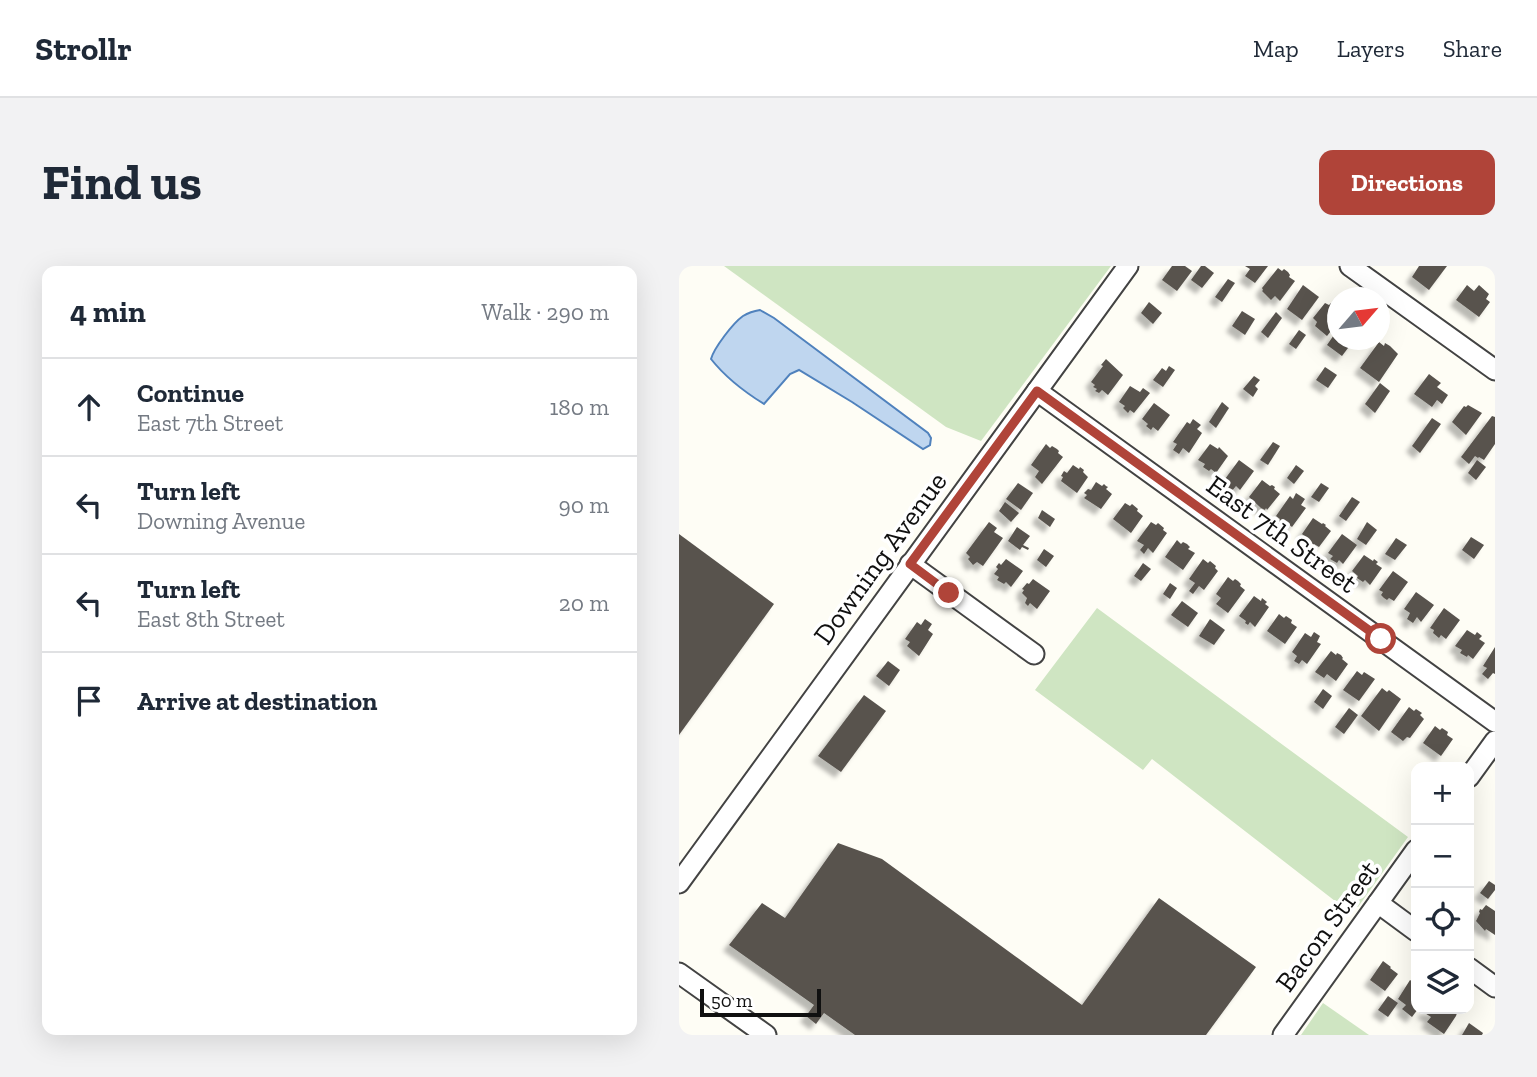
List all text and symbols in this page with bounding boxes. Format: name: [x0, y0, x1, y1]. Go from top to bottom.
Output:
text: Strollr: [35, 29, 132, 68]
text: Map: [1253, 34, 1299, 63]
text: Layers: [1337, 34, 1405, 63]
text: Share: [1443, 34, 1502, 63]
button: Directions: [1319, 150, 1495, 215]
text: Find us: [42, 153, 202, 212]
north arrow: [1327, 287, 1390, 350]
text: 4 min: [70, 294, 146, 330]
text: Walk · 290 m: [481, 298, 609, 326]
text: Continue: [137, 377, 244, 409]
icon: ahead: [70, 388, 108, 426]
text: 180 m: [549, 393, 609, 421]
text: East 7th Street: [137, 409, 283, 437]
street label: Downing Avenue: [806, 465, 954, 651]
street label: East 7th Street: [1200, 468, 1364, 600]
text: Turn left: [137, 475, 240, 507]
icon: left: [70, 486, 108, 524]
text: 90 m: [558, 491, 609, 519]
text: Downing Avenue: [137, 507, 305, 535]
text: Turn left: [137, 573, 240, 605]
route end: [933, 577, 964, 608]
icon: left: [70, 584, 108, 622]
text: 20 m: [559, 589, 609, 617]
text: East 8th Street: [137, 605, 285, 633]
route start: [1365, 623, 1396, 654]
icon: arrive: [70, 682, 108, 720]
text: Arrive at destination: [137, 685, 377, 717]
map controls: [1411, 762, 1474, 1014]
button: +: [1411, 762, 1474, 825]
button: −: [1411, 825, 1474, 888]
street label: Bacon Street: [1268, 854, 1386, 998]
button: locate: [1411, 888, 1474, 951]
button: layers: [1411, 951, 1474, 1014]
scale bar: [700, 986, 821, 1018]
text: 50 m: [711, 989, 752, 1012]

